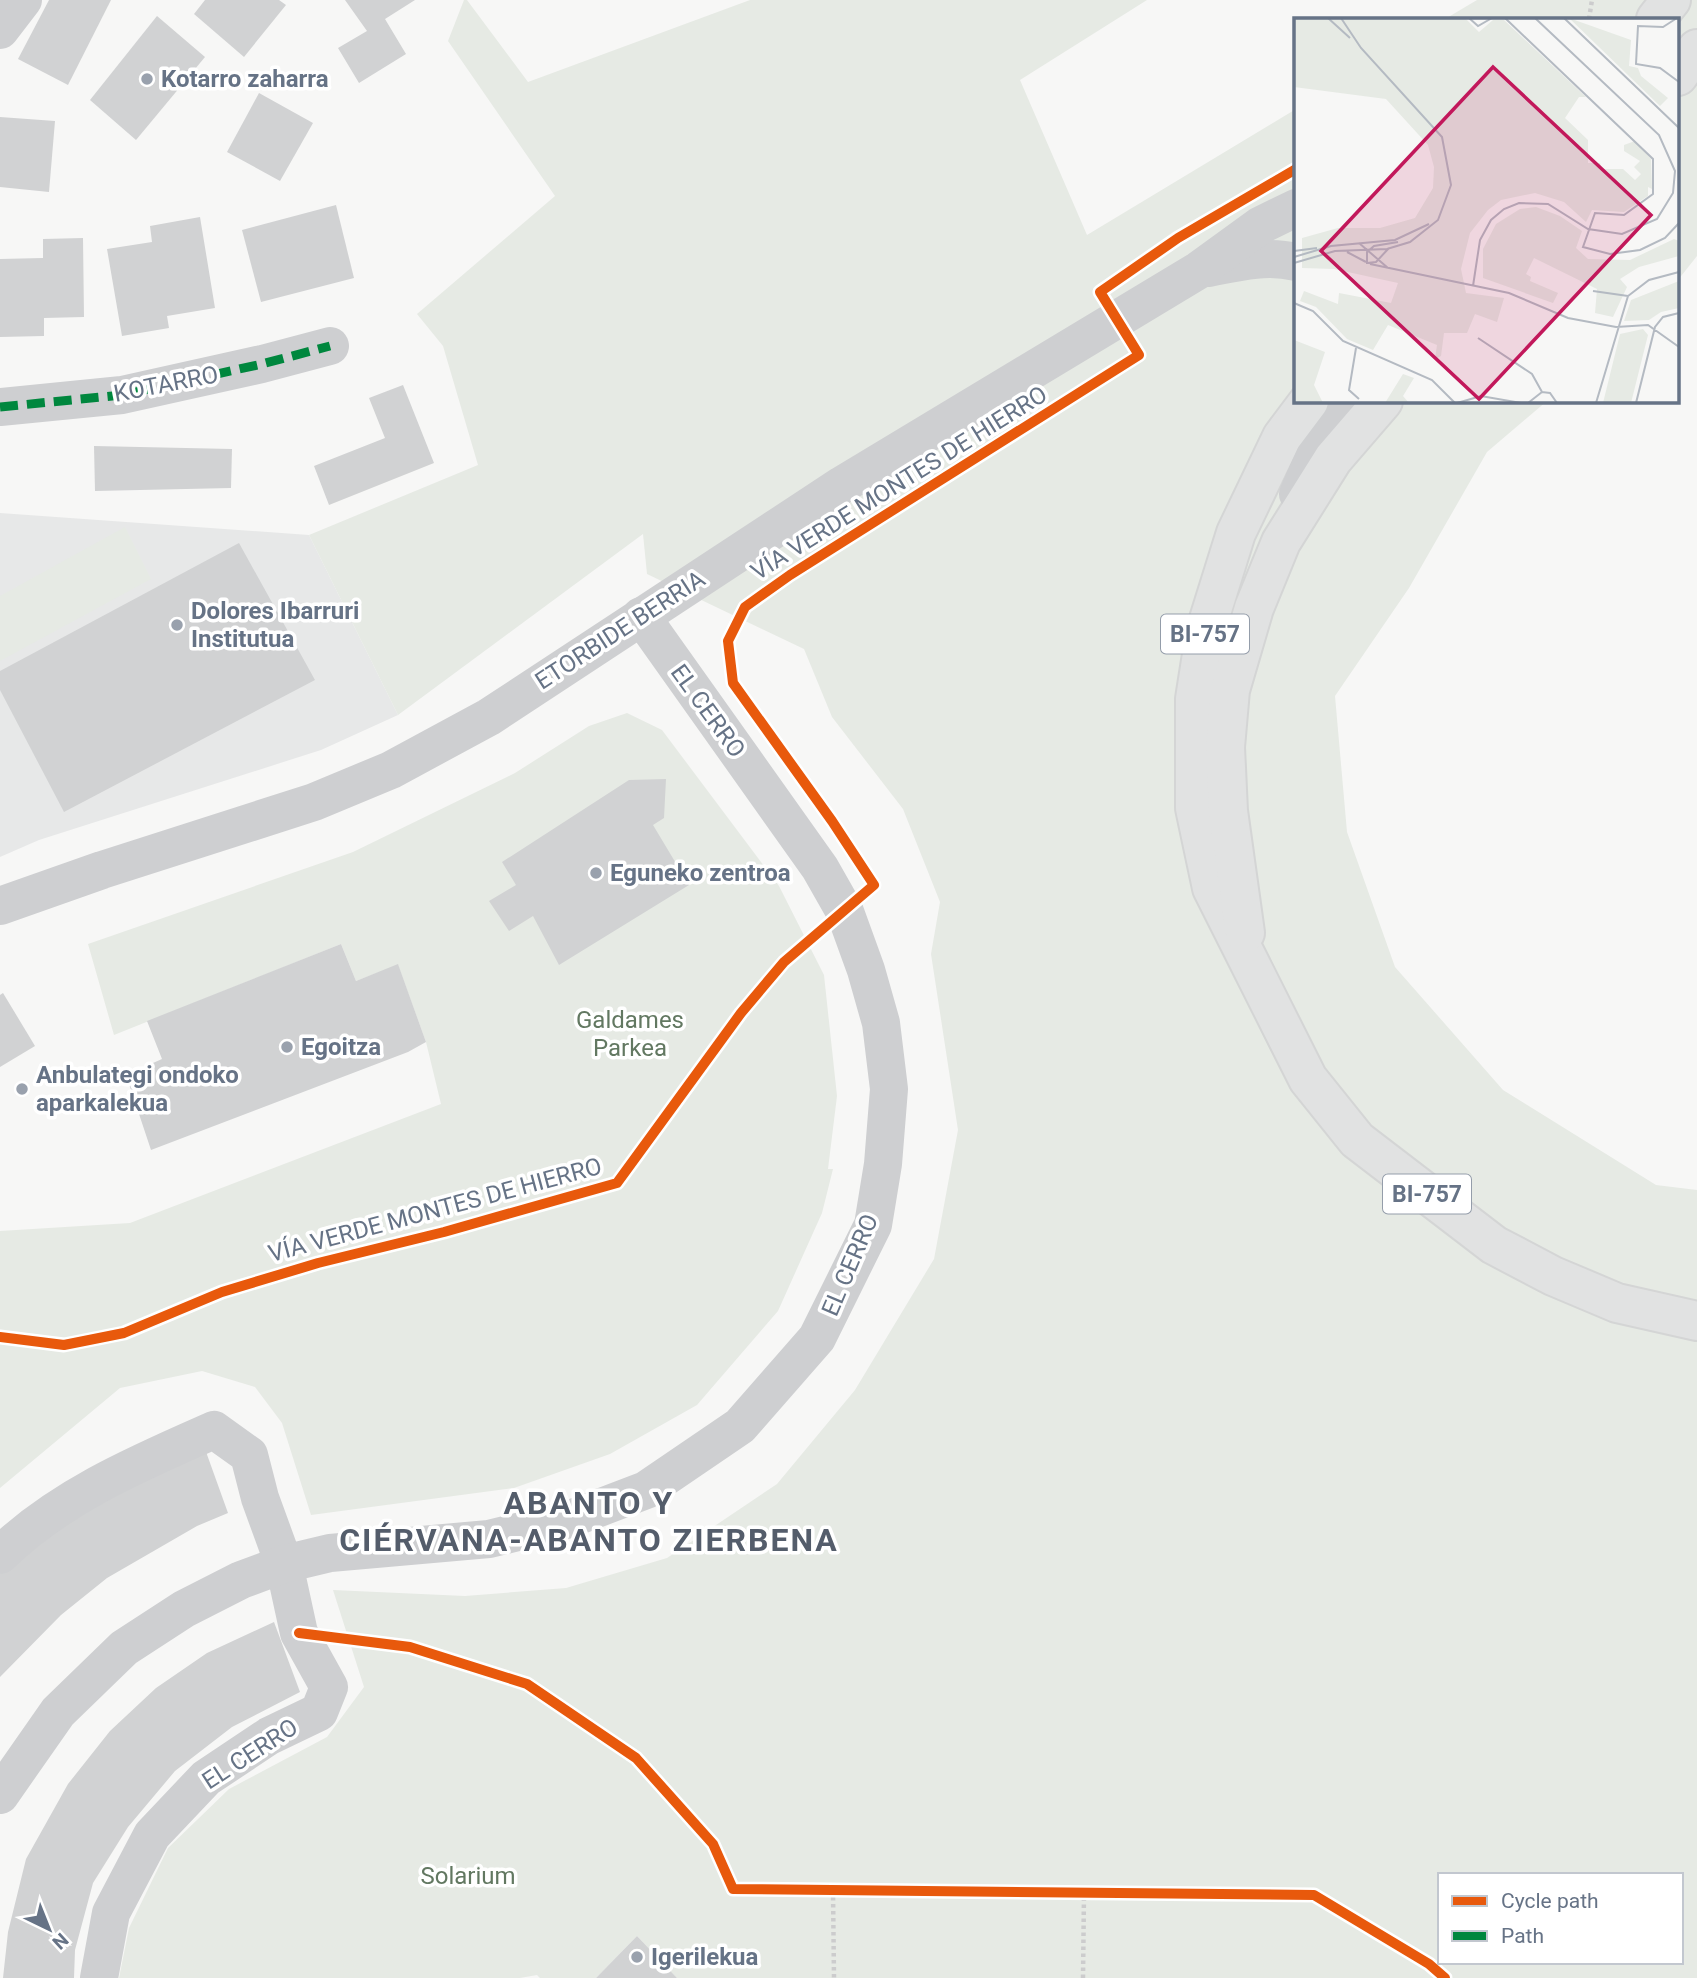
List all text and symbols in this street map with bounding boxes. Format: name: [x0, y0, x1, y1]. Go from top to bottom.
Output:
inset map: [1294, 18, 1680, 402]
place label: Kotarro zaharra: [161, 65, 329, 93]
marker: Kotarro zaharra: [139, 71, 155, 87]
street label: KOTARRO: [111, 360, 221, 408]
street label: VÍA VERDE MONTES DE HIERRO: [746, 380, 1052, 586]
street label: ETORBIDE BERRIA: [530, 565, 710, 695]
place label: Dolores Ibarruri Institutua: [191, 597, 359, 653]
road number: BI-757: [1161, 614, 1249, 654]
marker: Dolores Ibarruri Institutua: [169, 617, 185, 633]
street label: EL CERRO: [665, 659, 751, 763]
place label: Eguneko zentroa: [610, 859, 791, 887]
marker: Eguneko zentroa: [588, 865, 604, 881]
park label: Galdames Parkea: [576, 1006, 684, 1062]
place label: Egoitza: [301, 1033, 381, 1061]
marker: Egoitza: [279, 1039, 295, 1055]
place label: Anbulategi ondoko aparkalekua: [36, 1061, 239, 1117]
marker: Anbulategi ondoko aparkalekua: [14, 1081, 30, 1097]
street label: VÍA VERDE MONTES DE HIERRO: [265, 1152, 605, 1268]
road number: BI-757: [1383, 1175, 1471, 1214]
street label: EL CERRO: [816, 1210, 884, 1320]
district label: ABANTO Y CIÉRVANA-ABANTO ZIERBENA: [339, 1484, 839, 1559]
street label: EL CERRO: [197, 1713, 303, 1795]
park label: Solarium: [420, 1862, 516, 1890]
legend: [1438, 1873, 1683, 1964]
text: Cycle path: [1501, 1889, 1599, 1913]
north arrow: [14, 1894, 84, 1964]
text: Path: [1501, 1924, 1544, 1948]
text: N: [48, 1928, 73, 1954]
place label: Igerilekua: [651, 1943, 758, 1971]
marker: Igerilekua: [629, 1949, 645, 1965]

